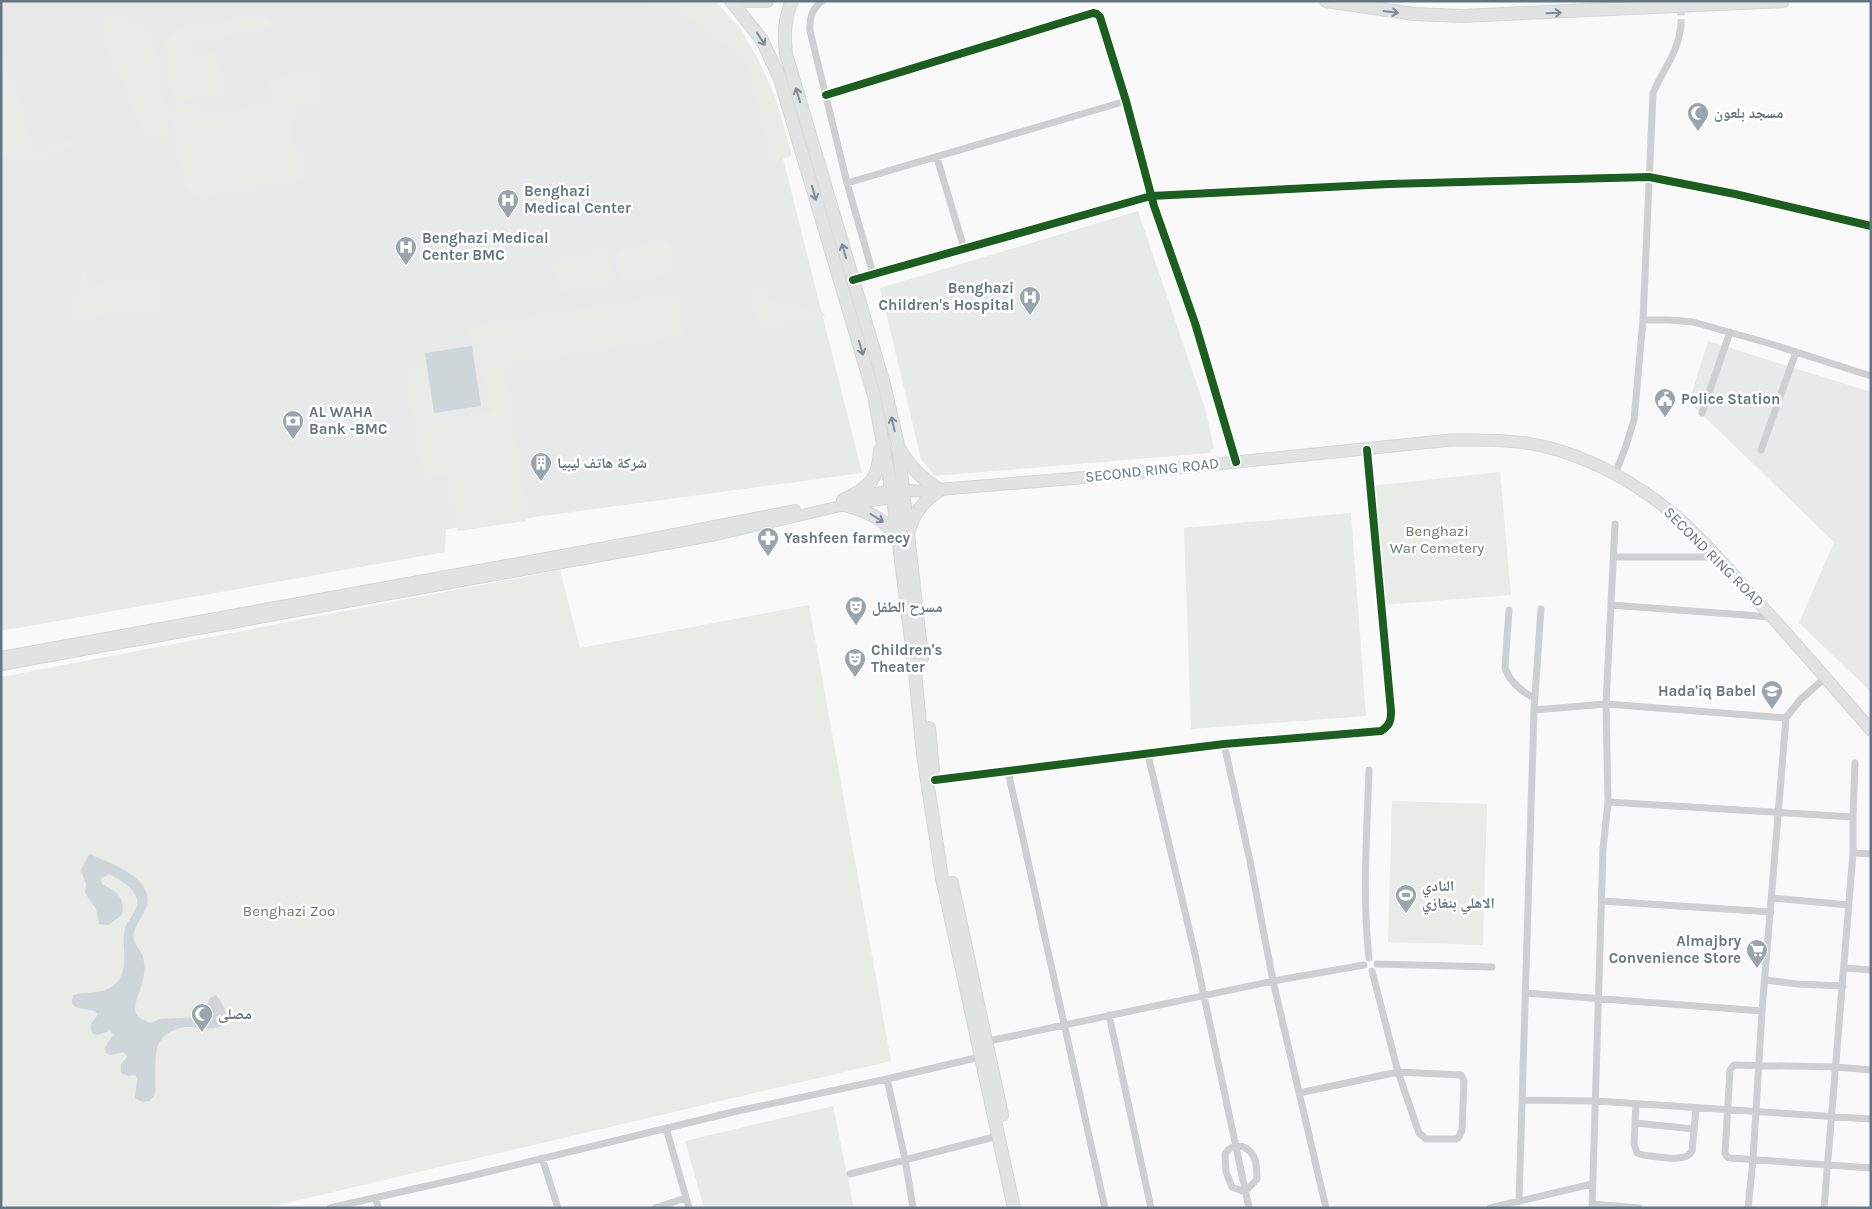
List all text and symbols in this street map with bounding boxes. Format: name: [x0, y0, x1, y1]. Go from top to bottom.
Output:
one-way arrow: [1383, 7, 1399, 17]
one-way arrow: [1545, 8, 1561, 17]
one-way arrow: [756, 32, 766, 46]
one-way arrow: [793, 87, 803, 103]
mosque icon: مسجد بلعون: [1686, 101, 1710, 132]
place label: مسجد بلعون: [1714, 104, 1783, 122]
place label: Benghazi Medical Center: [524, 182, 631, 217]
one-way arrow: [809, 184, 819, 200]
hospital icon: Benghazi Medical Center: [496, 188, 520, 219]
place label: Benghazi Medical Center BMC: [422, 229, 549, 264]
hospital icon: Benghazi Medical Center BMC: [394, 235, 418, 266]
one-way arrow: [839, 243, 849, 259]
place label: Benghazi Children's Hospital: [879, 279, 1014, 314]
hospital icon: Benghazi Children's Hospital: [1018, 285, 1042, 316]
one-way arrow: [857, 340, 866, 355]
public building icon: Police Station: [1653, 387, 1677, 418]
place label: Police Station: [1681, 390, 1780, 408]
place label: AL WAHA Bank -BMC: [309, 403, 387, 438]
bank icon: AL WAHA Bank -BMC: [281, 409, 305, 440]
one-way arrow: [888, 416, 897, 432]
building icon: شركة هاتف ليبيا: [529, 451, 553, 482]
place label: شركة هاتف ليبيا: [557, 454, 647, 472]
street label: SECOND RING ROAD: [1084, 454, 1220, 486]
street label: SECOND RING ROAD: [1660, 503, 1768, 611]
one-way arrow: [869, 513, 883, 523]
park label: Benghazi War Cemetery: [1390, 522, 1484, 557]
pharmacy icon: Yashfeen farmecy: [756, 526, 780, 557]
place label: Yashfeen farmecy: [784, 529, 911, 547]
theatre icon: مسرح الطفل: [844, 595, 868, 626]
place label: مسرح الطفل: [872, 598, 943, 616]
place label: Children's Theater: [871, 641, 942, 676]
theatre icon: Children's Theater: [843, 647, 867, 678]
school or university icon: Hada'iq Babel: [1760, 679, 1784, 710]
place label: Hada'iq Babel: [1658, 682, 1756, 700]
place label: النادي الاهلي بنغازي: [1422, 877, 1495, 915]
sports icon: النادي الاهلي بنغازي: [1394, 883, 1418, 914]
park label: Benghazi Zoo: [243, 902, 335, 920]
place label: Almajbry Convenience Store: [1609, 932, 1741, 967]
supermarket icon: Almajbry Convenience Store: [1745, 938, 1769, 969]
mosque icon: مصلى: [190, 1002, 214, 1033]
place label: مصلى: [218, 1005, 252, 1023]

